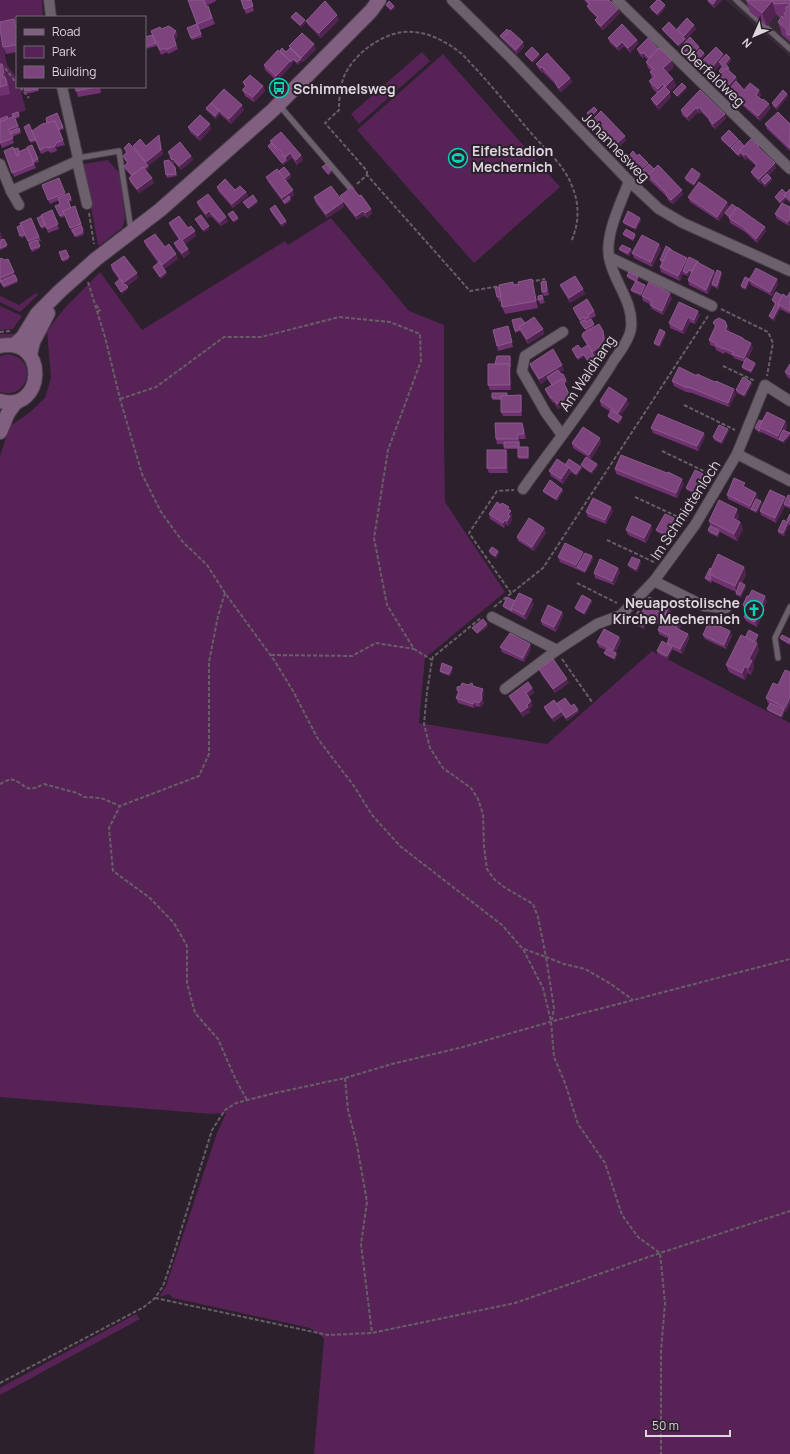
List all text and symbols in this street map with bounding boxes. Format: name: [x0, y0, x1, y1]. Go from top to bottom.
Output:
legend: [16, 16, 146, 88]
north arrow: [734, 16, 774, 56]
text: Road: [52, 23, 80, 40]
text: N: [738, 35, 755, 52]
street label: Oberfeldweg: [677, 39, 749, 111]
text: Park: [52, 43, 77, 60]
text: Building: [52, 63, 96, 80]
bus stop icon: Schimmelsweg: [268, 77, 290, 99]
place label: Schimmelsweg: [293, 79, 396, 98]
street label: Johannesweg: [578, 108, 654, 186]
place label: Eifelstadion Mechernich: [472, 141, 553, 176]
sports icon: Eifelstadion Mechernich: [447, 147, 469, 169]
street label: Am Waldhang: [555, 331, 619, 415]
street label: Im Schmidtenloch: [646, 456, 724, 564]
place label: Neuapostolische Kirche Mechernich: [613, 593, 740, 628]
church icon: Neuapostolische Kirche Mechernich: [743, 599, 765, 621]
scale bar: [646, 1412, 730, 1438]
text: 50 m: [652, 1417, 679, 1434]

